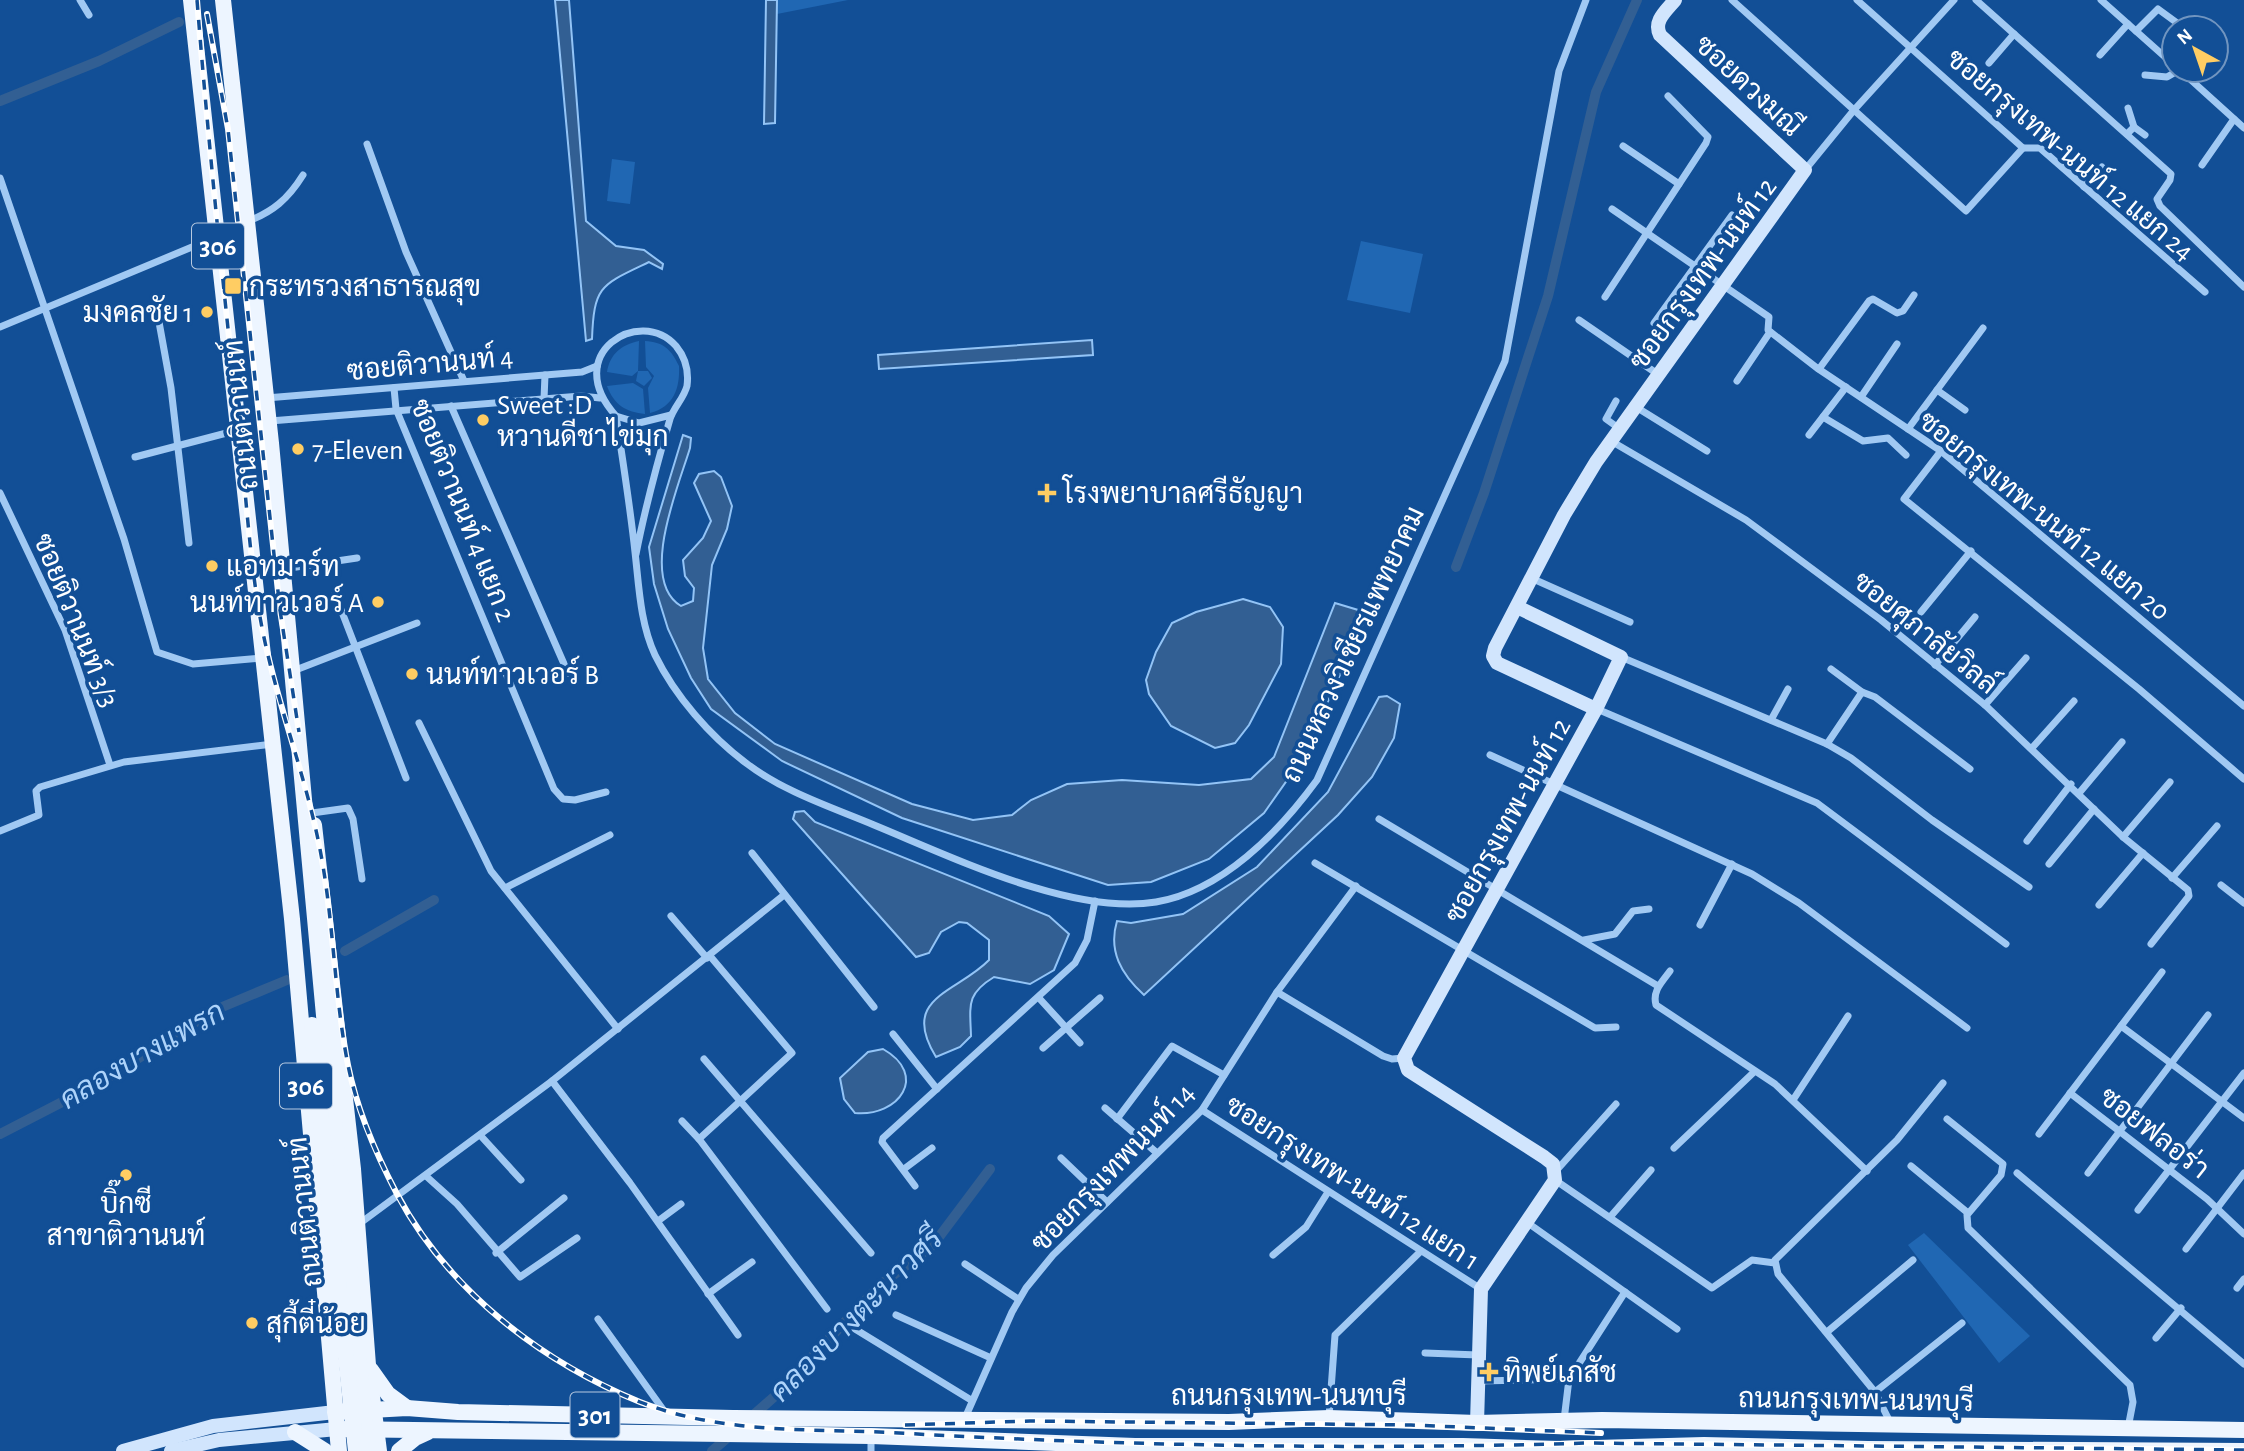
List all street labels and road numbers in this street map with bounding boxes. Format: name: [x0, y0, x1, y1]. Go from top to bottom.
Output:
street label: ซอยดวงมณี: [1689, 26, 1810, 142]
street label: ซอยกรุงเทพ-นนท์ 12 แยก 24: [1938, 39, 2203, 270]
street label: ซอยกรุงเทพ-นนท์ 12: [1619, 169, 1785, 377]
road number: 306: [192, 224, 244, 268]
street label: ซอยติวานนท์ 4: [345, 337, 514, 386]
street label: ถนนติวานนท์: [213, 338, 264, 492]
street label: ซอยติวานนท์ 4 แยก 2: [405, 393, 526, 626]
street label: ซอยกรุงเทพ-นนท์ 12 แยก 20: [1910, 401, 2179, 629]
street label: ถนนหลวงวิเชียรแพทยาคม: [1272, 500, 1430, 787]
street label: ซอยติวานนท์ 3/3: [28, 527, 129, 711]
street label: ซอยศุภาลัยวิลล์: [1845, 562, 2007, 703]
street label: ซอยกรุงเทพ-นนท์ 12: [1435, 711, 1580, 930]
road number: 306: [280, 1064, 332, 1108]
street label: ซอยกรุงเทพนนท์ 14: [1022, 1074, 1203, 1260]
street label: ซอยฟลอร่า: [2094, 1079, 2217, 1185]
street label: ซอยกรุงเทพ-นนท์ 12 แยก 1: [1218, 1085, 1488, 1279]
street label: ถนนติวานนท์: [277, 1135, 328, 1289]
street label: ถนนกรุงเทพ-นนทบุรี: [1171, 1377, 1407, 1415]
street label: ถนนกรุงเทพ-นนทบุรี: [1738, 1379, 1974, 1421]
road number: 301: [570, 1392, 620, 1438]

